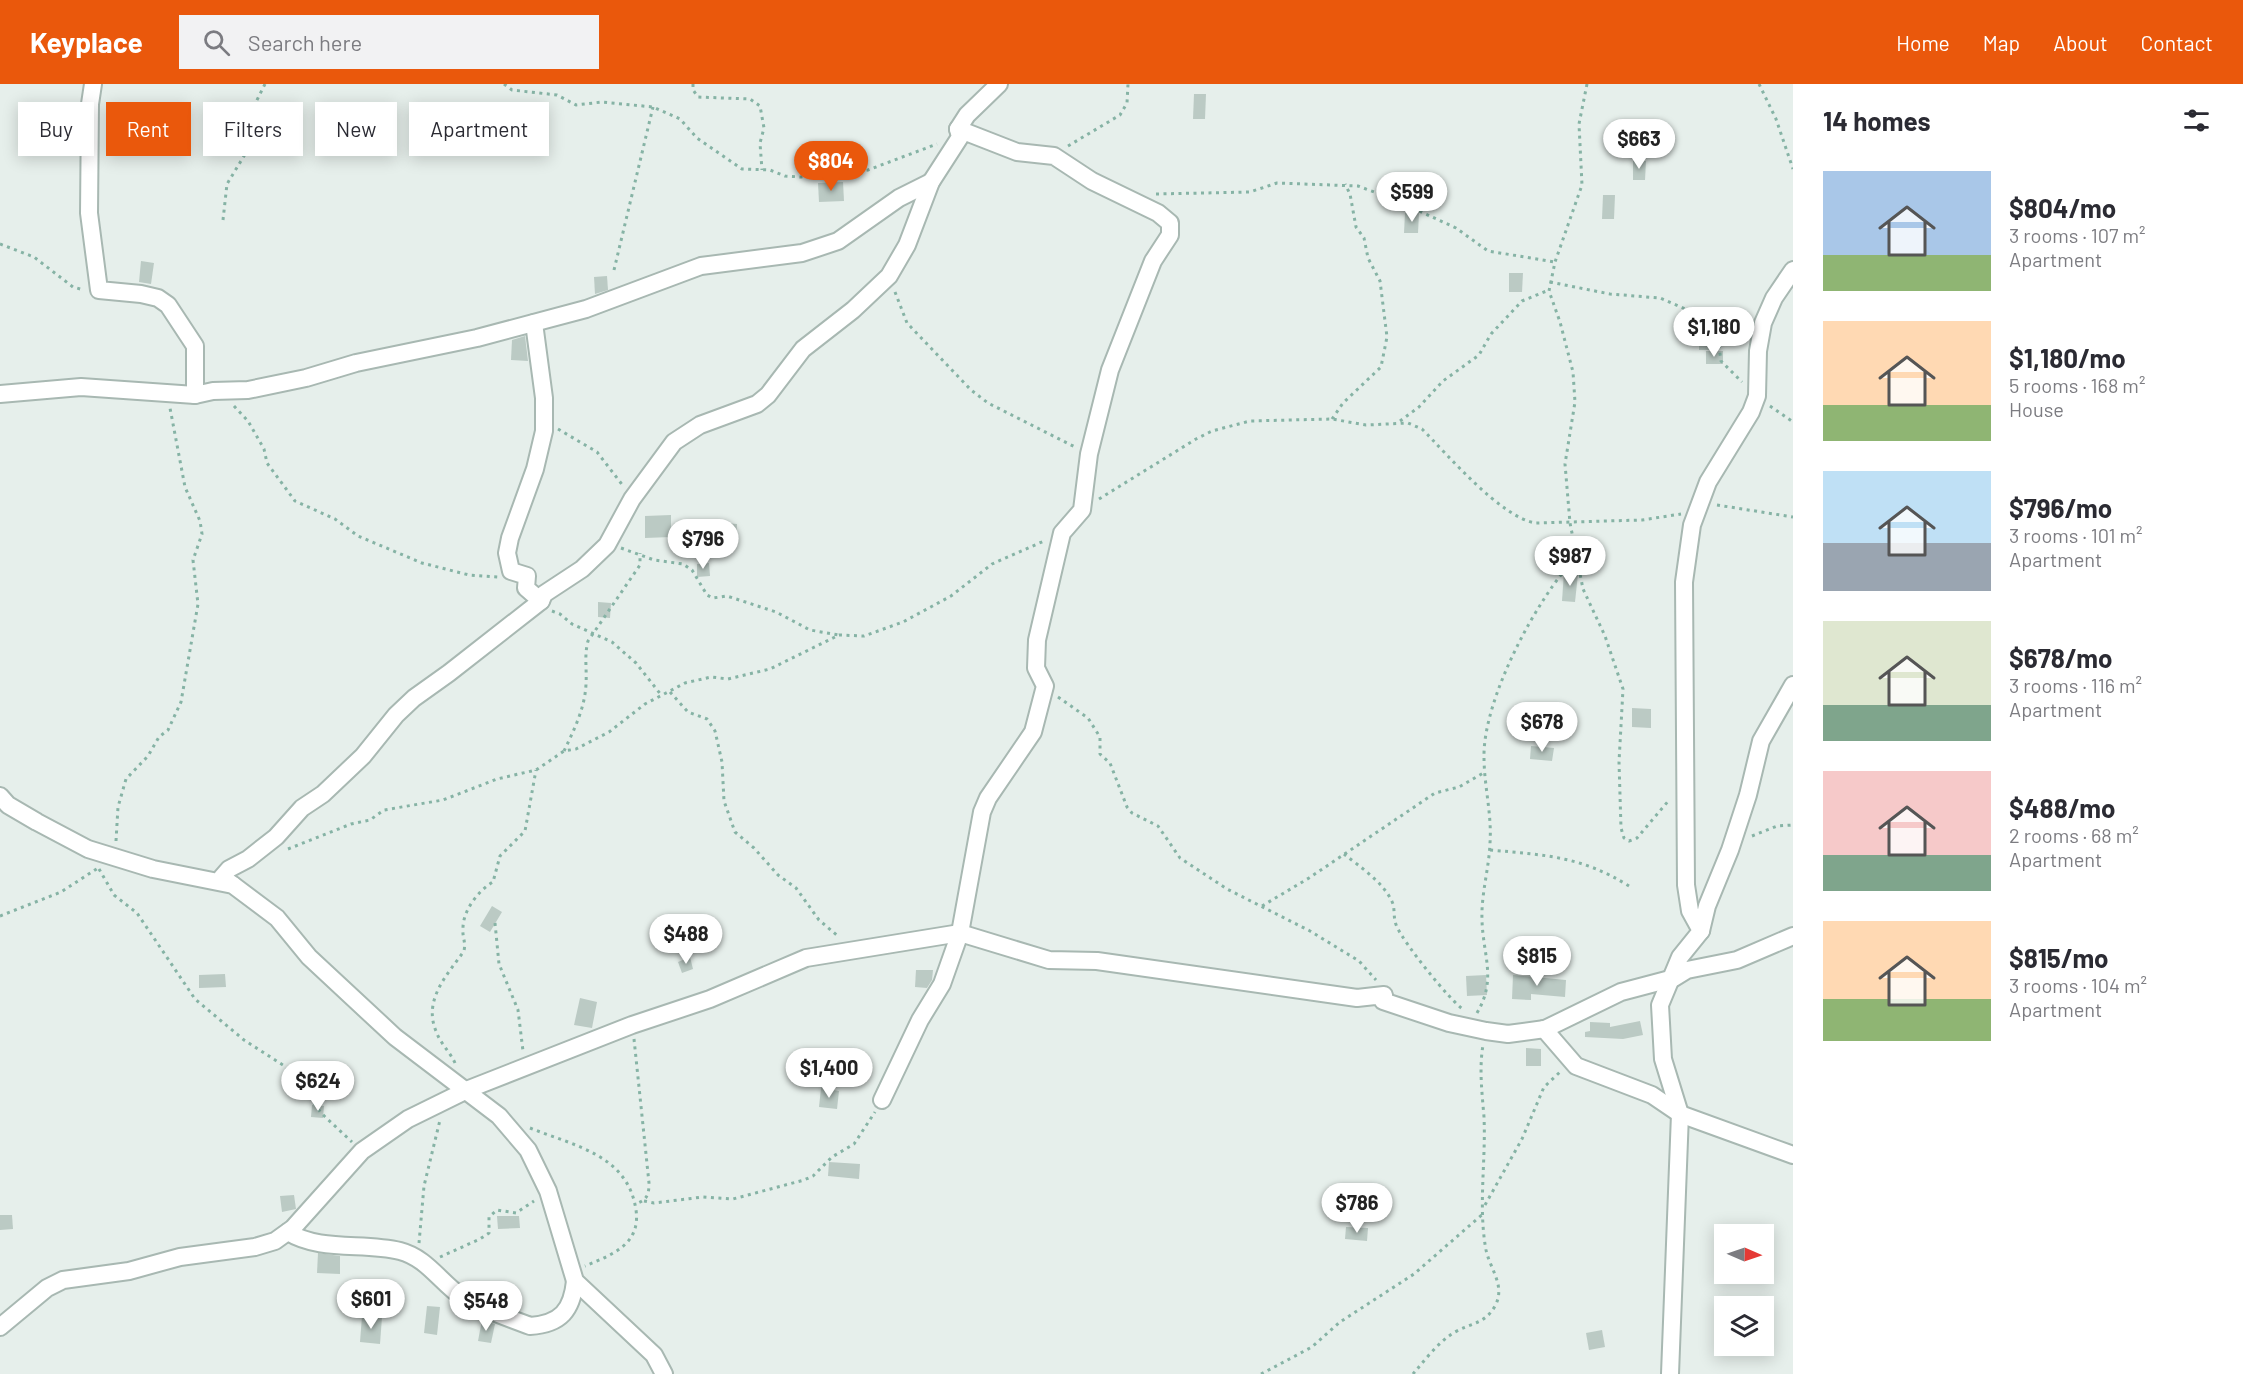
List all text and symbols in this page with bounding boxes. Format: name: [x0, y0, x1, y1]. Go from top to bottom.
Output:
search box: [179, 15, 599, 69]
text: Keyplace: [30, 25, 143, 59]
icon: search: [200, 26, 233, 59]
text: Search here: [248, 29, 362, 55]
text: Home: [1896, 30, 1950, 55]
text: Map: [1983, 30, 2020, 55]
text: About: [2053, 30, 2108, 55]
text: Contact: [2141, 30, 2213, 55]
chip: Buy: [18, 102, 94, 156]
chip: Rent: [106, 102, 191, 156]
chip: Filters: [203, 102, 303, 156]
chip: New: [315, 102, 397, 156]
chip: Apartment: [409, 102, 549, 156]
icon: filters: [2180, 104, 2213, 137]
text: 14 homes: [1823, 105, 1930, 136]
pin: $663: [1603, 119, 1675, 170]
text: $663: [1617, 126, 1661, 150]
pin: $804: [795, 141, 867, 192]
text: $804: [808, 148, 854, 172]
pin: $599: [1376, 172, 1448, 223]
text: $599: [1390, 179, 1434, 203]
text: $804/mo: [2009, 192, 2116, 223]
icon: home: [1871, 195, 1943, 267]
text: 3 rooms · 107 m²: [2009, 223, 2145, 247]
text: Apartment: [2009, 247, 2102, 271]
pin: $1,180: [1665, 307, 1763, 358]
text: $1,180: [1687, 314, 1741, 338]
text: $1,180/mo: [2009, 342, 2126, 373]
icon: home: [1871, 345, 1943, 417]
text: 5 rooms · 168 m²: [2009, 373, 2145, 397]
text: House: [2009, 397, 2064, 421]
text: $796/mo: [2009, 492, 2112, 523]
icon: home: [1871, 495, 1943, 567]
pin: $796: [667, 519, 739, 570]
text: 3 rooms · 101 m²: [2009, 523, 2142, 547]
text: $796: [682, 526, 724, 550]
pin: $987: [1534, 536, 1606, 587]
text: $987: [1549, 543, 1591, 567]
text: Apartment: [2009, 547, 2102, 571]
text: $678/mo: [2009, 642, 2112, 673]
icon: home: [1871, 645, 1943, 717]
text: 3 rooms · 116 m²: [2009, 673, 2142, 697]
text: Apartment: [2009, 697, 2102, 721]
pin: $678: [1506, 702, 1578, 753]
text: $678: [1521, 709, 1563, 733]
text: $488/mo: [2009, 792, 2115, 823]
icon: home: [1871, 795, 1943, 867]
text: 2 rooms · 68 m²: [2009, 823, 2139, 847]
text: Apartment: [2009, 847, 2102, 871]
pin: $488: [650, 914, 722, 965]
text: $488: [663, 921, 709, 945]
pin: $815: [1501, 936, 1573, 987]
text: $815/mo: [2009, 942, 2109, 973]
text: $815: [1517, 943, 1557, 967]
icon: home: [1871, 945, 1943, 1017]
text: 3 rooms · 104 m²: [2009, 973, 2147, 997]
text: Apartment: [2009, 997, 2102, 1021]
pin: $1,400: [780, 1048, 878, 1099]
text: $1,400: [800, 1055, 858, 1079]
pin: $624: [282, 1061, 354, 1112]
text: $624: [295, 1068, 341, 1092]
pin: $786: [1321, 1183, 1393, 1234]
text: $786: [1336, 1190, 1378, 1214]
north arrow: [1714, 1224, 1774, 1284]
map controls: [1714, 1224, 1774, 1356]
pin: $601: [335, 1279, 407, 1330]
pin: $548: [450, 1281, 522, 1332]
text: $601: [351, 1286, 391, 1310]
text: $548: [463, 1288, 509, 1312]
button: layers: [1714, 1296, 1774, 1356]

